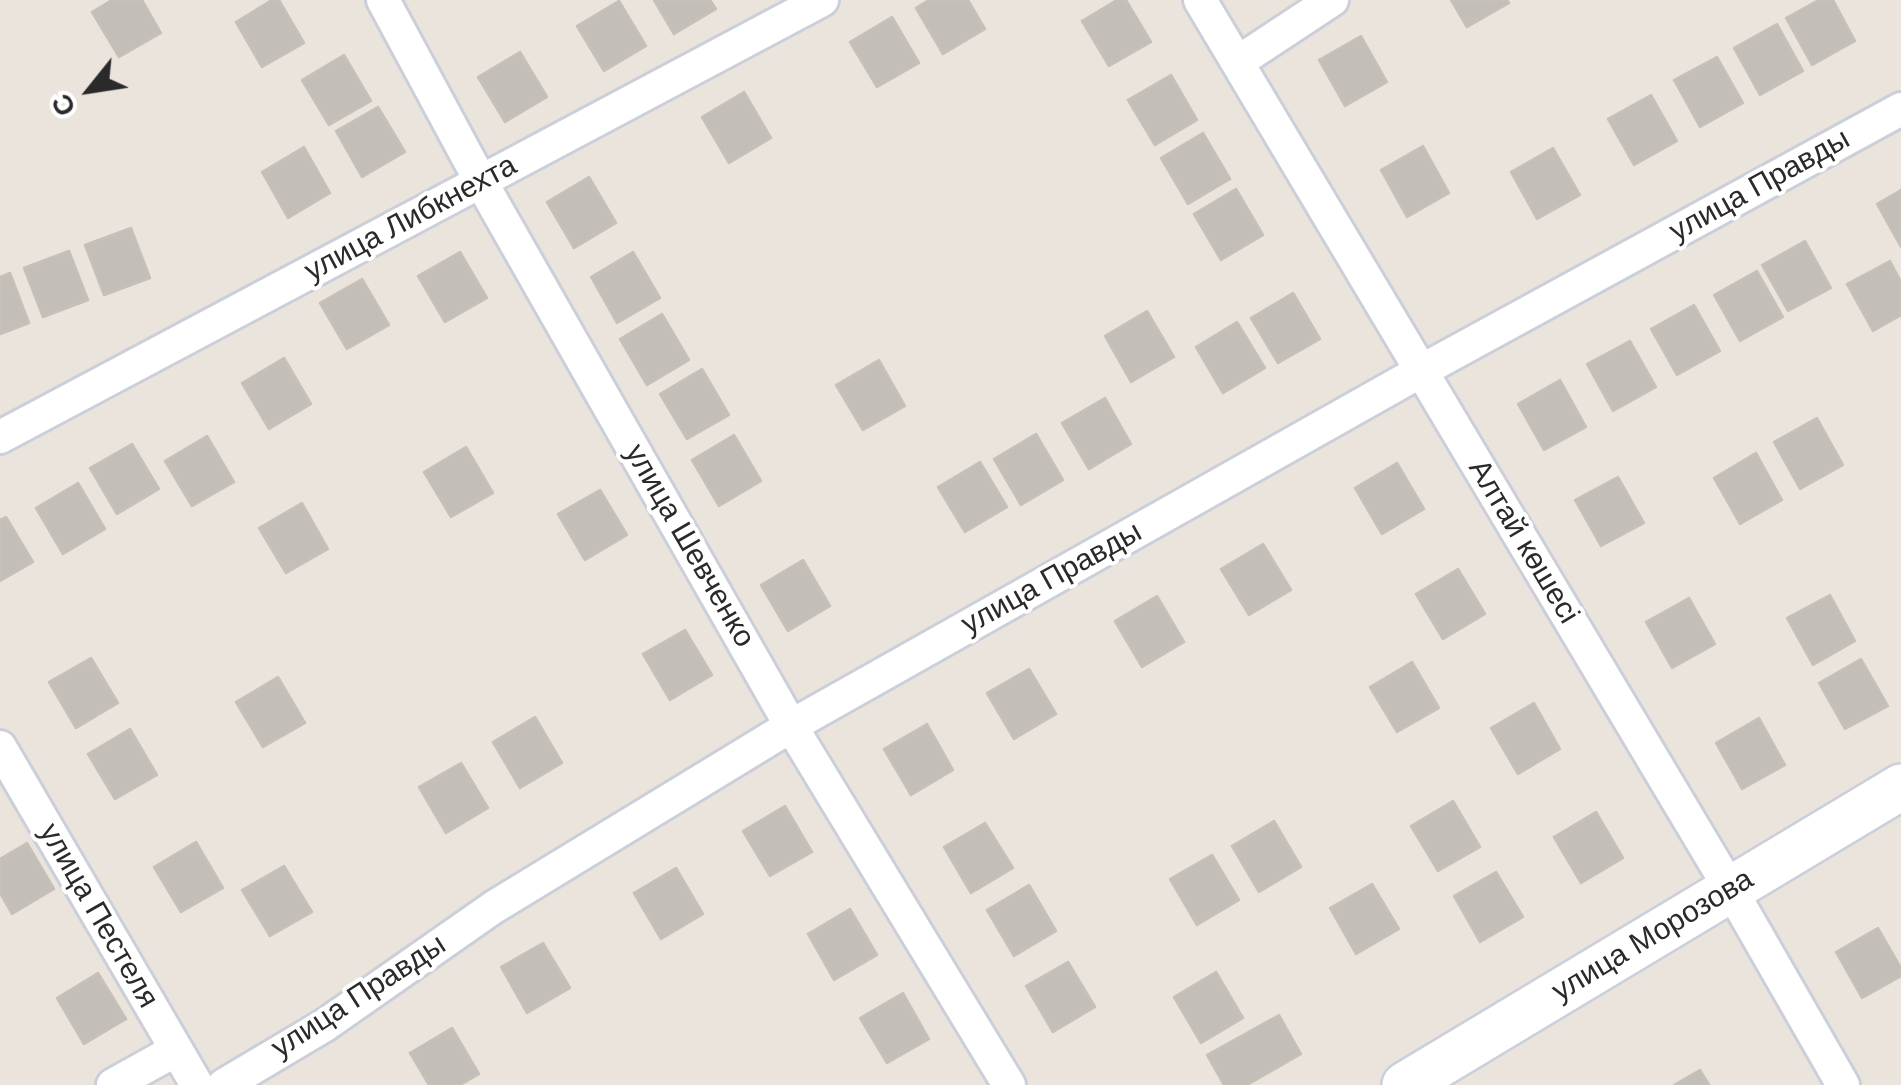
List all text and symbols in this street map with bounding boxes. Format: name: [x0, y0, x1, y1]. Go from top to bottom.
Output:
north arrow: [40, 40, 140, 140]
text: С: [45, 89, 82, 122]
street label: улица Правды: [1664, 122, 1856, 250]
street label: улица Либкнехта: [299, 148, 523, 290]
street label: улица Шевченко: [616, 438, 762, 654]
street label: Алтай көшесі: [1460, 453, 1586, 631]
street label: улица Правды: [956, 515, 1148, 643]
street label: улица Пестеля: [31, 817, 165, 1015]
street label: улица Морозова: [1546, 862, 1760, 1010]
street label: улица Правды: [265, 927, 453, 1067]

